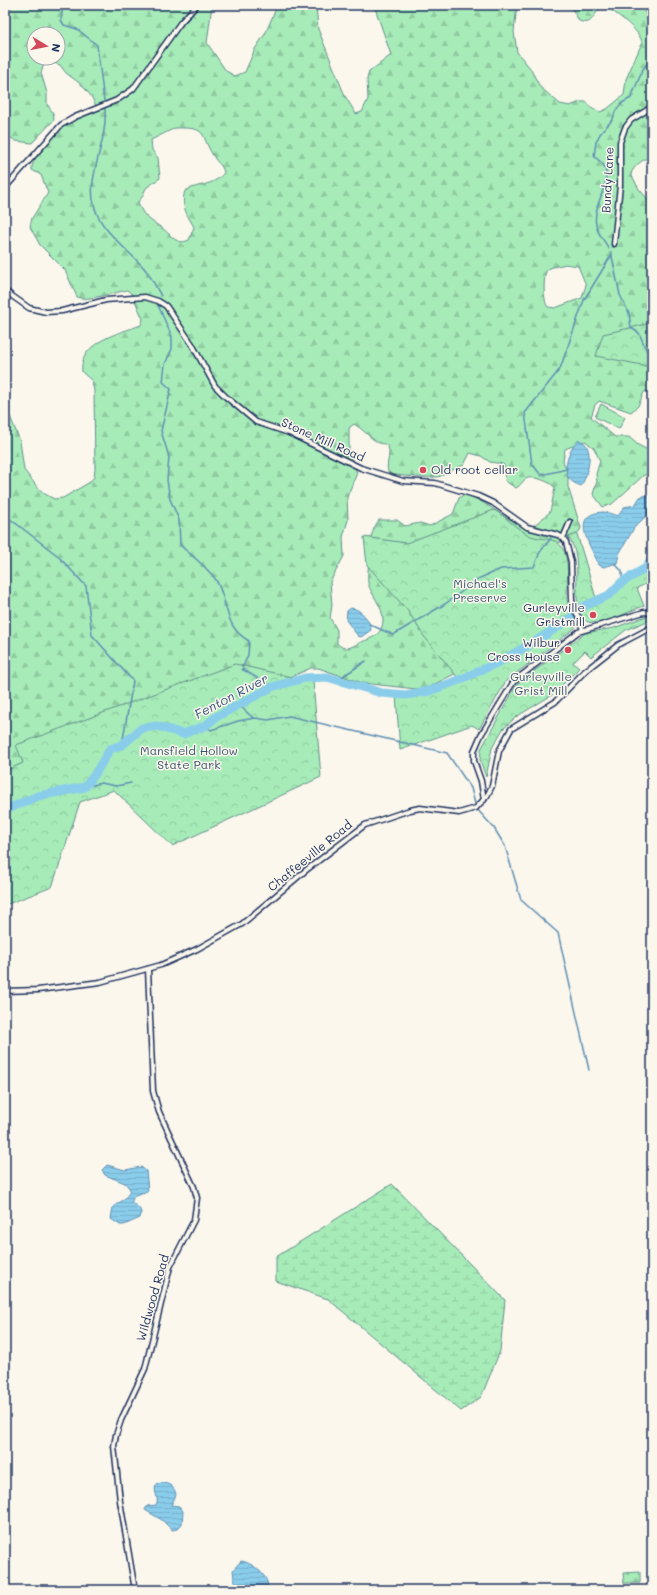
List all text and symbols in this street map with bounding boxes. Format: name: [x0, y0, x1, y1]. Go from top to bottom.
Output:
north arrow: [26, 26, 66, 66]
text: N: [48, 42, 64, 53]
street label: Bundy Lane: [597, 146, 617, 213]
street label: Stone Mill Road: [279, 413, 368, 465]
place label: Old root cellar: [431, 461, 518, 477]
marker: Old root cellar: [418, 465, 428, 475]
park label: Michael's Preserve: [453, 575, 507, 605]
place label: Gurleyville Gristmill: [523, 599, 585, 629]
marker: Gurleyville Gristmill: [588, 610, 598, 620]
place label: Wilbur Cross House: [487, 634, 560, 664]
marker: Wilbur Cross House: [563, 645, 573, 655]
park label: Gurleyville Grist Mill: [510, 668, 572, 698]
water label: Fenton River: [191, 669, 271, 722]
park label: Mansfield Hollow State Park: [140, 742, 238, 772]
street label: Chaffeeville Road: [264, 816, 355, 894]
street label: Wildwood Road: [132, 1252, 172, 1343]

